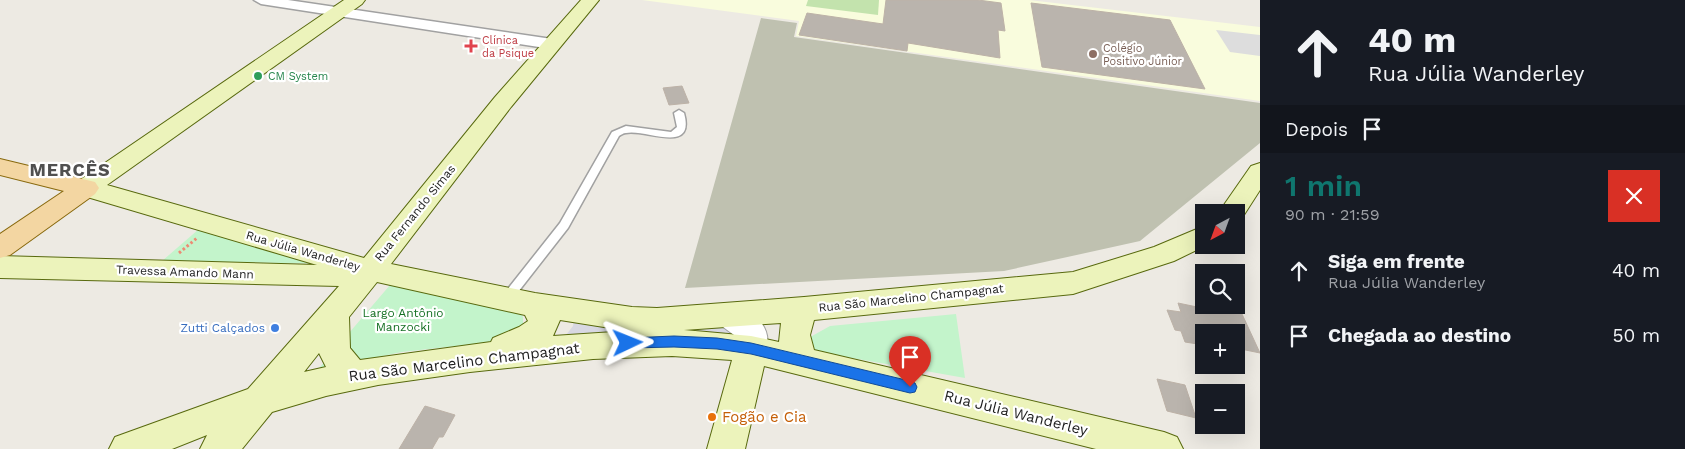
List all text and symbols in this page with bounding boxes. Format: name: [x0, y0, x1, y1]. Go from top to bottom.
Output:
text: 40 m: [1368, 19, 1456, 61]
icon: ahead: [1285, 20, 1350, 85]
place label: Clínica da Psique: [482, 34, 534, 60]
marker: Clínica da Psique: [464, 39, 478, 53]
place label: Colégio Positivo Júnior: [1103, 42, 1183, 68]
marker: Colégio Positivo Júnior: [1087, 48, 1099, 60]
text: Rua Júlia Wanderley: [1368, 61, 1584, 86]
marker: CM System: [252, 70, 264, 82]
place label: CM System: [268, 70, 328, 83]
icon: arrive: [1358, 115, 1386, 143]
text: Depois: [1285, 118, 1348, 141]
district label: MERCÊS: [29, 159, 111, 180]
street label: Rua Fernando Simas: [372, 162, 458, 264]
text: 1 min: [1285, 168, 1362, 203]
button: close: [1608, 170, 1660, 222]
north arrow: [1195, 204, 1245, 254]
map controls: [1195, 204, 1245, 434]
text: 90 m · 21:59: [1285, 205, 1380, 224]
street label: Rua Júlia Wanderley: [244, 228, 362, 274]
text: Siga em frente: [1328, 250, 1465, 273]
icon: ahead: [1285, 257, 1313, 285]
text: 40 m: [1612, 259, 1660, 282]
street label: Travessa Amando Mann: [116, 263, 254, 281]
button: search: [1195, 264, 1245, 314]
text: Rua Júlia Wanderley: [1328, 273, 1485, 292]
street label: Rua São Marcelino Champagnat: [818, 281, 1004, 315]
park label: Largo Antônio Manzocki: [362, 306, 444, 334]
position arrow: [601, 316, 653, 368]
place label: Zutti Calçados: [180, 321, 265, 335]
marker: Zutti Calçados: [269, 322, 281, 334]
icon: arrive: [1285, 322, 1313, 350]
button: +: [1195, 324, 1245, 374]
text: Chegada ao destino: [1328, 324, 1511, 347]
text: 50 m: [1613, 324, 1660, 347]
pin: [889, 336, 931, 387]
street label: Rua São Marcelino Champagnat: [348, 339, 581, 385]
icon: arrive: [896, 343, 924, 371]
button: −: [1195, 384, 1245, 434]
street label: Rua Júlia Wanderley: [942, 386, 1090, 440]
place label: Fogão e Cia: [722, 408, 807, 426]
marker: Fogão e Cia: [706, 411, 718, 423]

